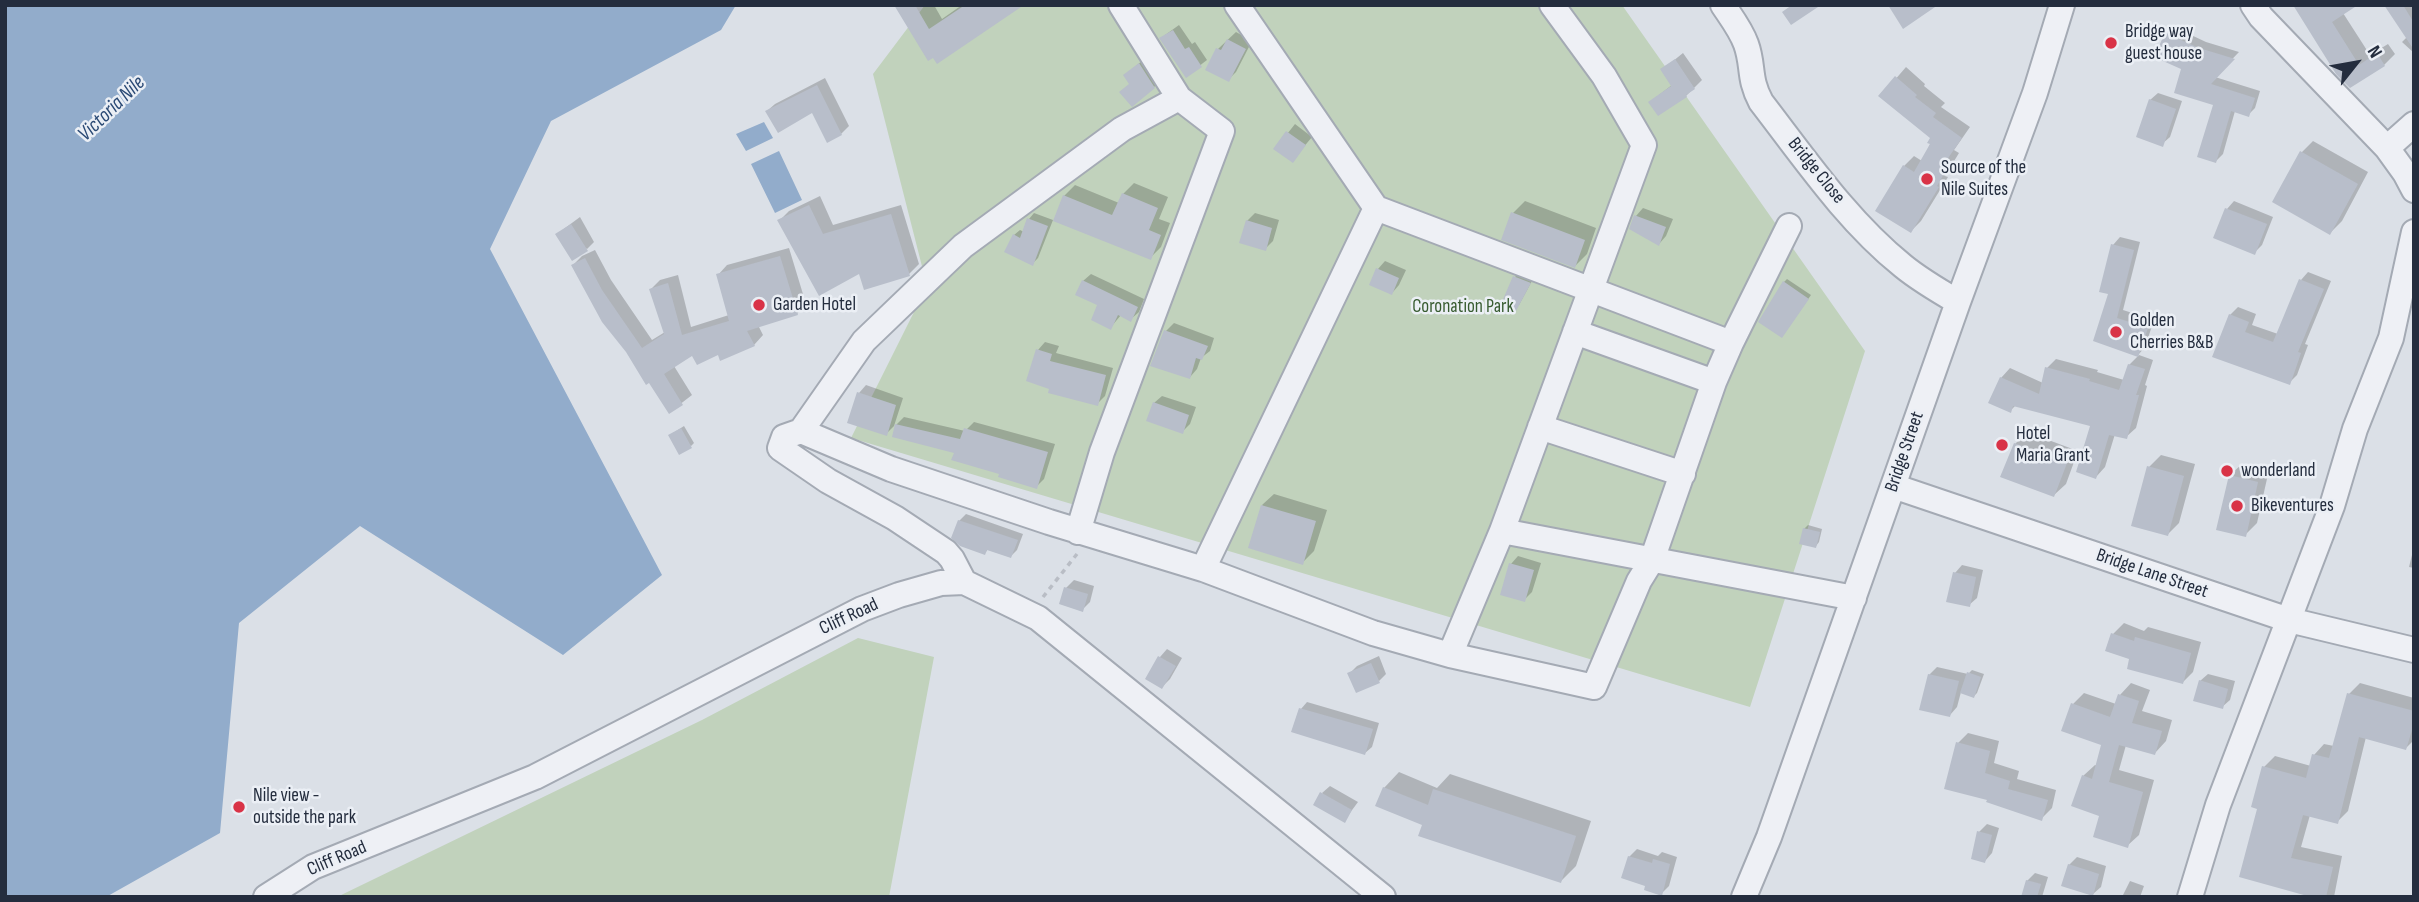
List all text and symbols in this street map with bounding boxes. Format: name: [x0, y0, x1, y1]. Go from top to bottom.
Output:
place label: Bridge way guest house: [2125, 21, 2202, 65]
north arrow: [2321, 28, 2391, 98]
marker: Bridge way guest house: [2103, 35, 2119, 51]
text: N: [2362, 42, 2387, 62]
water label: Victoria Nile: [73, 71, 151, 147]
street label: Bridge Close: [1782, 133, 1850, 209]
place label: Source of the Nile Suites: [1941, 157, 2026, 201]
marker: Source of the Nile Suites: [1919, 171, 1935, 187]
place label: Garden Hotel: [773, 294, 856, 316]
park label: Coronation Park: [1412, 296, 1514, 318]
marker: Garden Hotel: [751, 297, 767, 313]
place label: Golden Cherries B&B: [2130, 310, 2213, 354]
marker: Golden Cherries B&B: [2108, 324, 2124, 340]
street label: Bridge Street: [1881, 409, 1929, 495]
place label: Hotel Maria Grant: [2016, 423, 2090, 467]
marker: Hotel Maria Grant: [1994, 437, 2010, 453]
place label: wonderland: [2241, 460, 2316, 482]
marker: wonderland: [2219, 463, 2235, 479]
place label: Bikeventures: [2251, 495, 2334, 517]
marker: Bikeventures: [2229, 498, 2245, 514]
street label: Bridge Lane Street: [2093, 544, 2211, 604]
street label: Cliff Road: [816, 594, 882, 640]
place label: Nile view - outside the park: [253, 785, 356, 829]
marker: Nile view - outside the park: [231, 799, 247, 815]
street label: Cliff Road: [304, 836, 370, 882]

